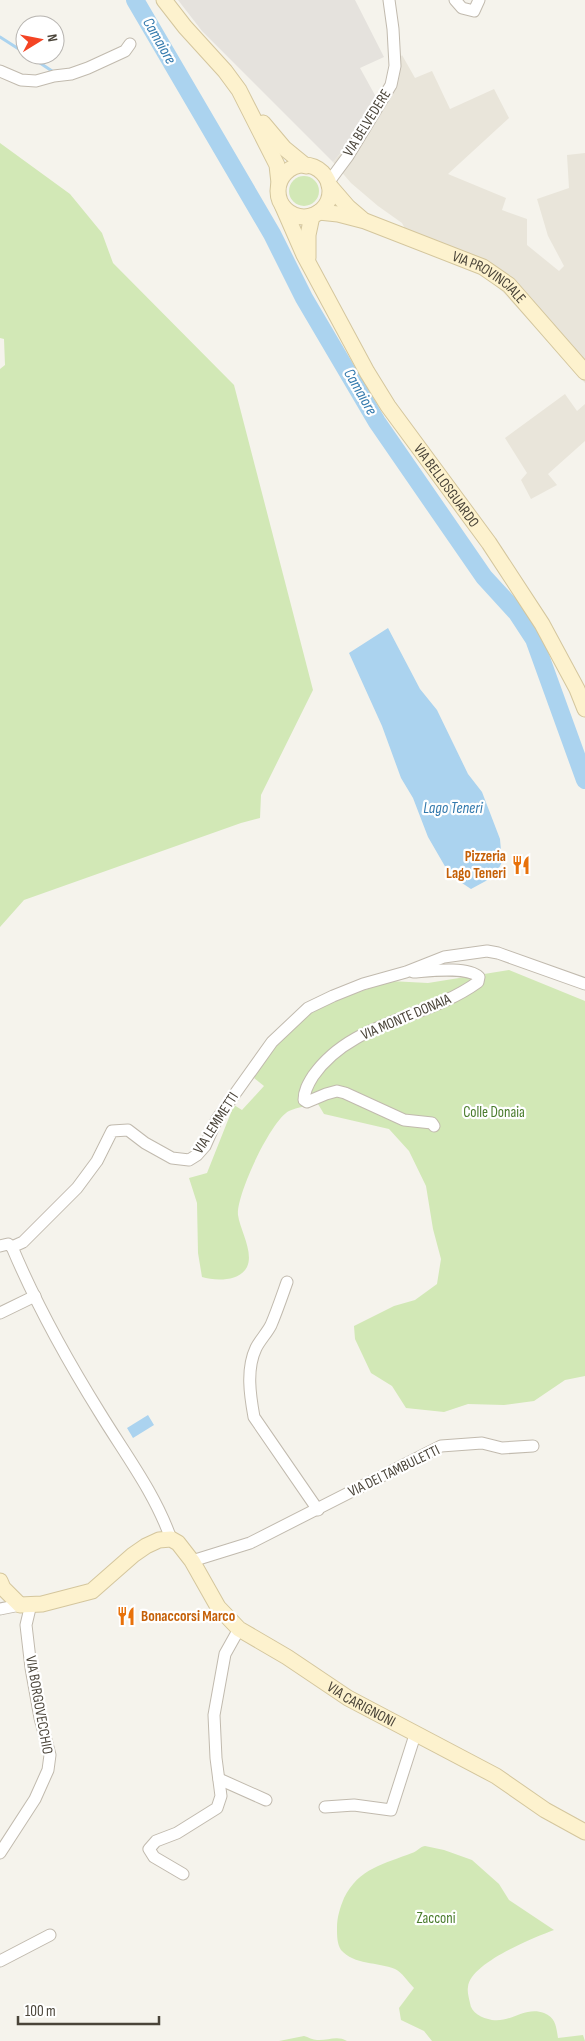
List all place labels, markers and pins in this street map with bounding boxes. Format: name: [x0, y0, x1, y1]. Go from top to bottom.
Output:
place label: Pizzeria Lago Teneri: [446, 847, 506, 883]
restaurant icon: Pizzeria Lago Teneri: [510, 854, 532, 876]
restaurant icon: Bonaccorsi Marco: [115, 1605, 137, 1627]
place label: Bonaccorsi Marco: [141, 1607, 235, 1626]

